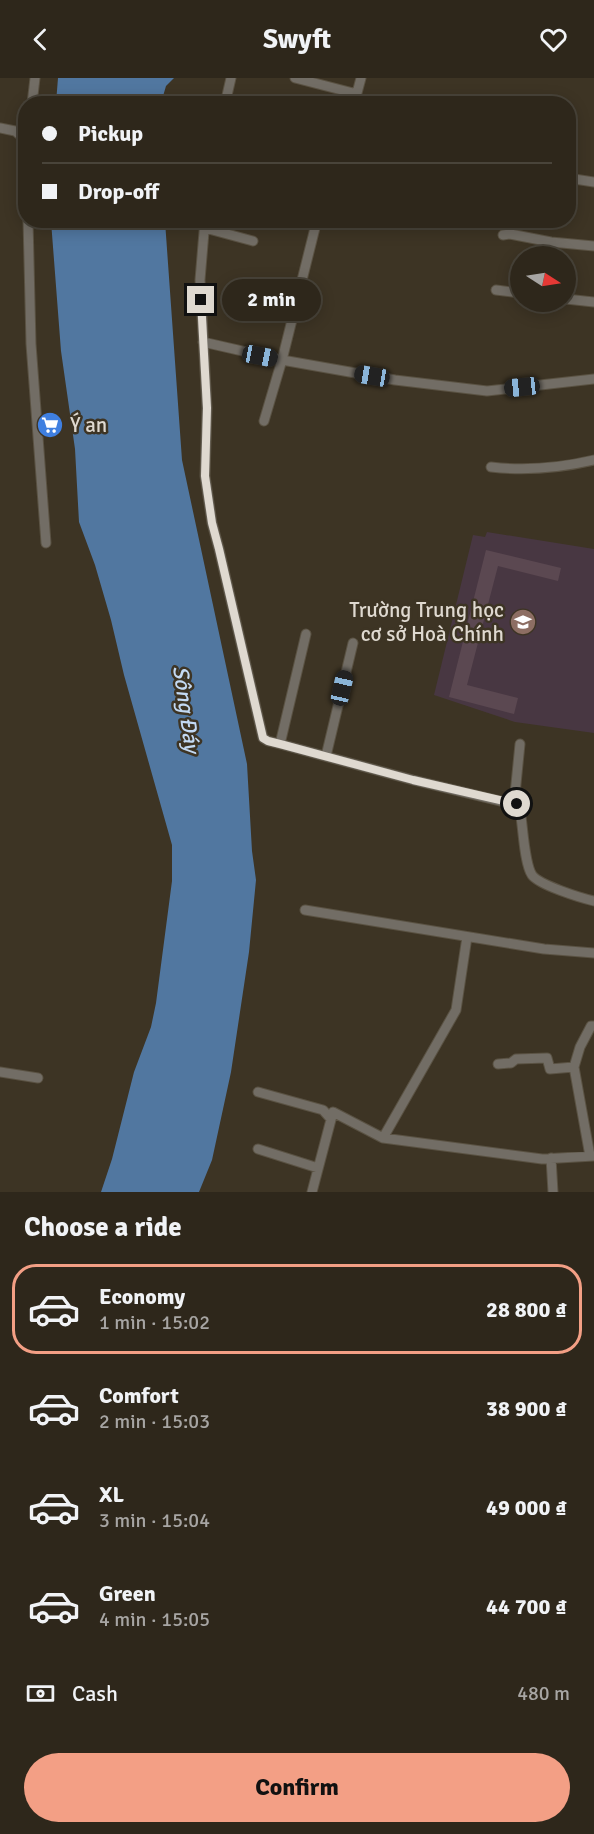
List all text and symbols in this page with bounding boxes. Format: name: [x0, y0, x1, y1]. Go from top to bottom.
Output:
icon: back: [24, 23, 57, 56]
text: Swyft: [263, 23, 331, 56]
icon: heart: [537, 23, 570, 56]
text: Pickup: [78, 120, 143, 147]
text: Drop-off: [78, 178, 159, 205]
north arrow: [510, 246, 576, 312]
map controls: [510, 246, 576, 312]
callout: 2 min: [222, 279, 321, 321]
route end: [187, 286, 214, 313]
text: 2 min: [247, 287, 296, 312]
car: [241, 344, 279, 368]
car: [353, 364, 391, 388]
car: [503, 376, 541, 398]
supermarket icon: Ý an: [35, 410, 65, 440]
place label: Ý an: [70, 412, 107, 438]
place label: Trường Trung học cơ sở Hoà Chính: [349, 597, 504, 647]
school or university icon: Trường Trung học cơ sở Hoà Chính: [508, 607, 538, 637]
water label: Sông Đáy: [167, 664, 206, 757]
car: [329, 668, 355, 708]
route start: [503, 790, 530, 817]
text: Choose a ride: [24, 1211, 182, 1244]
icon: car: [27, 1282, 81, 1336]
text: Economy: [99, 1283, 185, 1310]
text: 28 800 ₫: [486, 1296, 567, 1323]
text: 1 min · 15:02: [99, 1310, 210, 1335]
icon: car: [27, 1381, 81, 1435]
text: Comfort: [99, 1382, 179, 1409]
text: 38 900 ₫: [486, 1395, 567, 1422]
text: 2 min · 15:03: [99, 1409, 210, 1434]
icon: car: [27, 1480, 81, 1534]
text: XL: [99, 1481, 124, 1508]
text: 49 000 ₫: [486, 1494, 567, 1521]
text: 3 min · 15:04: [99, 1508, 210, 1533]
icon: car: [27, 1579, 81, 1633]
text: Green: [99, 1580, 156, 1607]
text: 44 700 ₫: [486, 1593, 567, 1620]
text: 4 min · 15:05: [99, 1607, 210, 1632]
icon: cash: [24, 1677, 57, 1710]
text: Cash: [72, 1680, 118, 1707]
text: 480 m: [517, 1681, 570, 1706]
button: Confirm: [24, 1753, 570, 1822]

